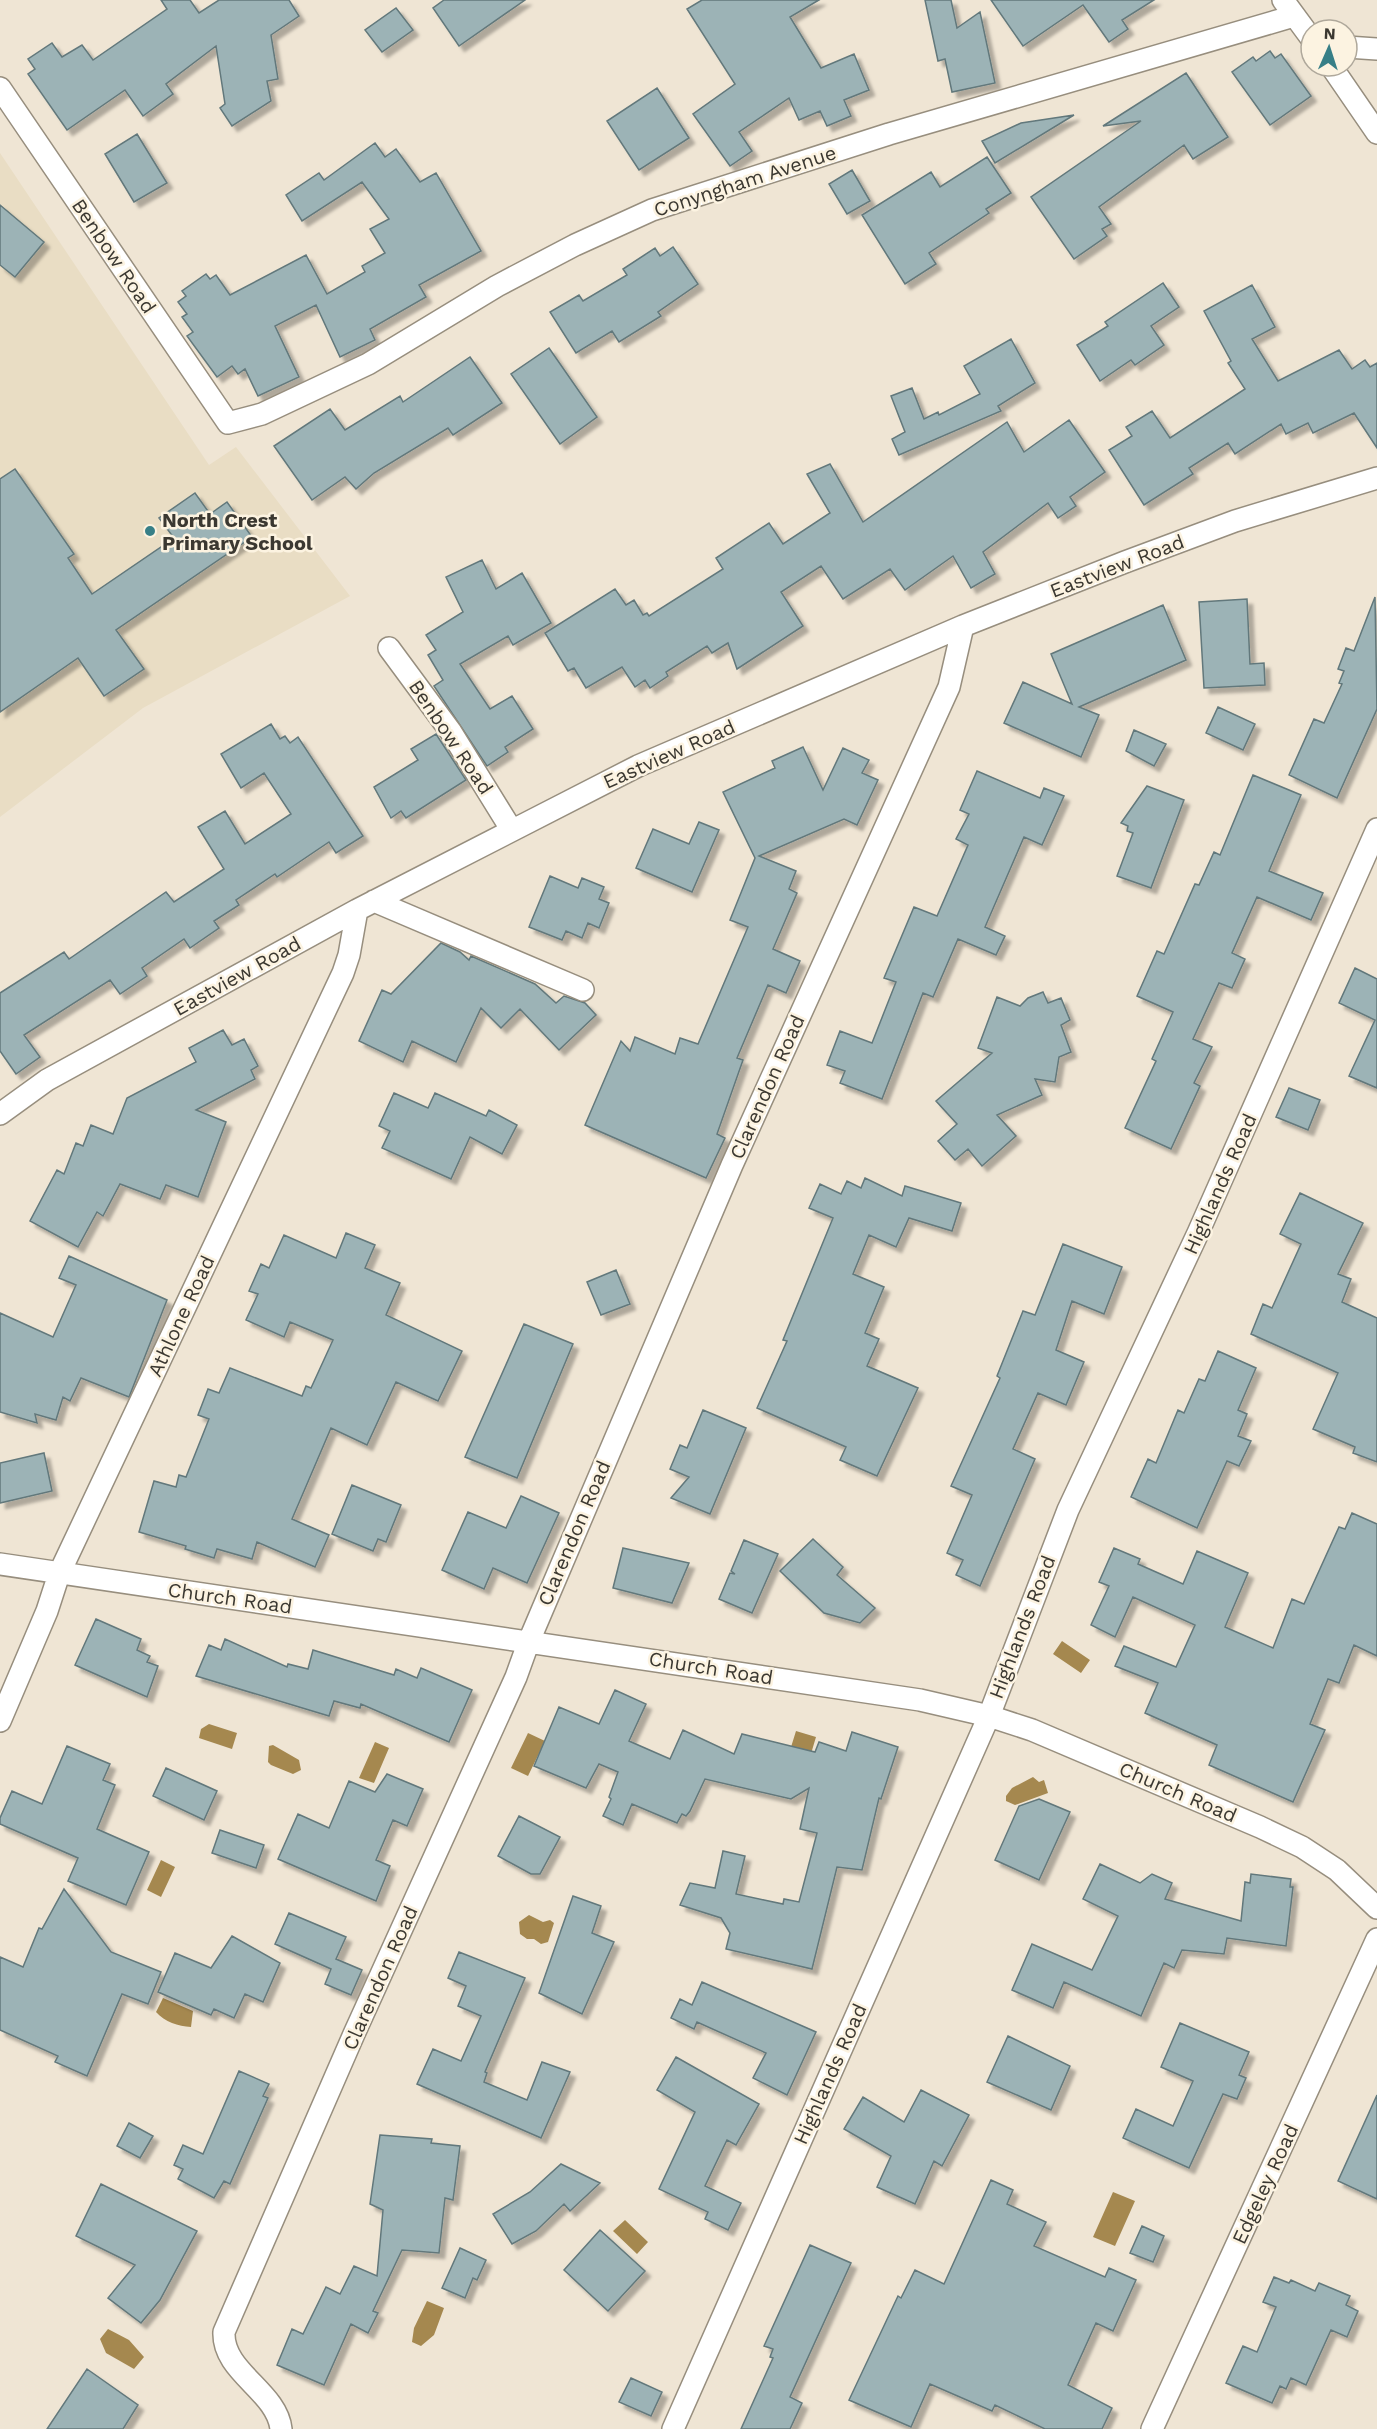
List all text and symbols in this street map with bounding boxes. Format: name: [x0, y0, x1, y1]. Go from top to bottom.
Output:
north arrow: [1299, 18, 1359, 78]
text: N: [1323, 24, 1336, 43]
street label: Conyngham Avenue: [651, 140, 839, 222]
street label: Benbow Road: [67, 194, 161, 318]
place label: North Crest Primary School: [162, 508, 313, 555]
marker: North Crest Primary School: [143, 524, 157, 538]
street label: Eastview Road: [1046, 529, 1188, 603]
street label: Benbow Road: [404, 675, 498, 799]
street label: Eastview Road: [599, 714, 739, 794]
street label: Eastview Road: [169, 931, 305, 1021]
street label: Clarendon Road: [724, 1011, 810, 1163]
street label: Highlands Road: [1178, 1110, 1262, 1258]
street label: Athlone Road: [142, 1252, 220, 1380]
street label: Clarendon Road: [533, 1457, 615, 1609]
street label: Highlands Road: [984, 1552, 1060, 1702]
street label: Church Road: [166, 1577, 294, 1619]
street label: Church Road: [647, 1646, 775, 1690]
street label: Church Road: [1116, 1756, 1240, 1828]
street label: Clarendon Road: [337, 1902, 423, 2054]
street label: Highlands Road: [788, 2000, 872, 2148]
street label: Edgeley Road: [1227, 2120, 1303, 2248]

